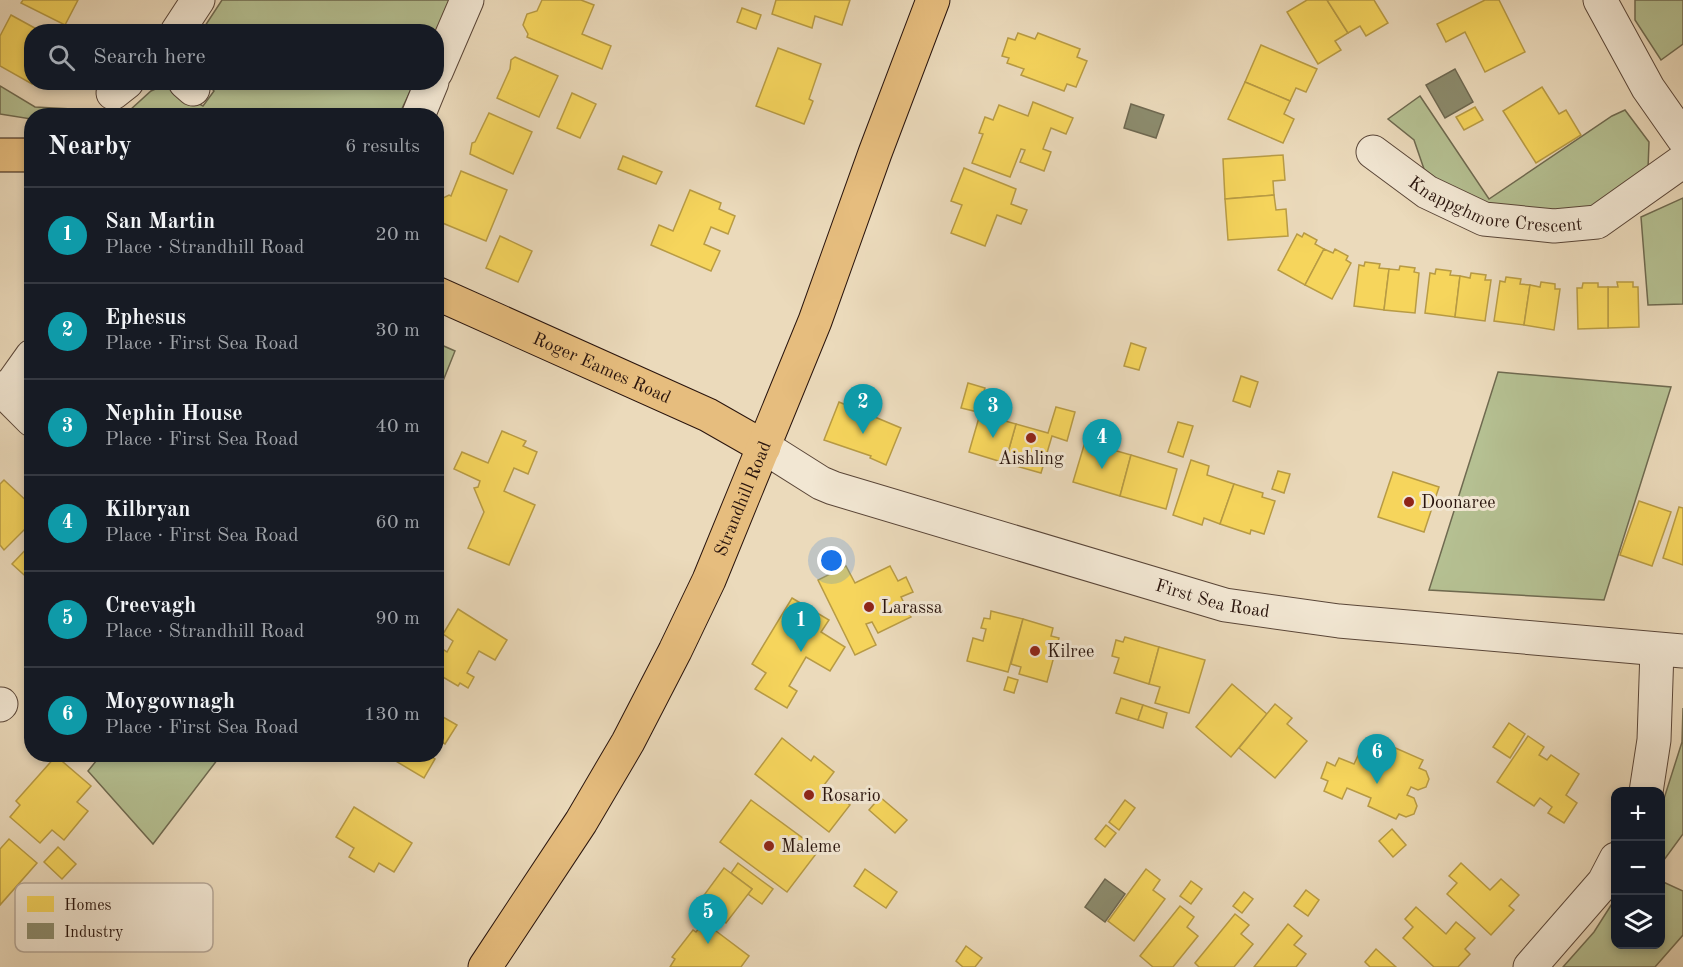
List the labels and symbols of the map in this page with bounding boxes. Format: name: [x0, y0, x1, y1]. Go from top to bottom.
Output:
street label: Knappghmore Crescent: [1405, 174, 1583, 236]
street label: Roger Eames Road: [530, 330, 673, 407]
pin: 2: [844, 384, 882, 434]
pin: 3: [974, 388, 1012, 438]
pin: 4: [1082, 420, 1122, 469]
marker: Aishling: [1024, 431, 1038, 445]
street label: Strandhill Road: [712, 439, 775, 559]
place label: Aishling: [998, 450, 1064, 468]
place label: Doonaree: [1421, 494, 1495, 512]
marker: Doonaree: [1402, 495, 1416, 509]
your location: [817, 546, 846, 575]
street label: First Sea Road: [1153, 577, 1271, 621]
place label: Larassa: [881, 599, 943, 617]
marker: Larassa: [862, 600, 876, 614]
pin: 1: [782, 602, 820, 652]
place label: Kilree: [1047, 643, 1094, 661]
marker: Kilree: [1028, 644, 1042, 658]
pin: 6: [1358, 734, 1396, 784]
place label: Rosario: [821, 787, 881, 805]
marker: Rosario: [802, 788, 816, 802]
place label: Maleme: [781, 838, 841, 856]
marker: Maleme: [762, 839, 776, 853]
legend: [15, 883, 213, 952]
pin: 5: [688, 894, 728, 944]
text: Homes: [64, 898, 112, 914]
text: Industry: [64, 925, 124, 941]

